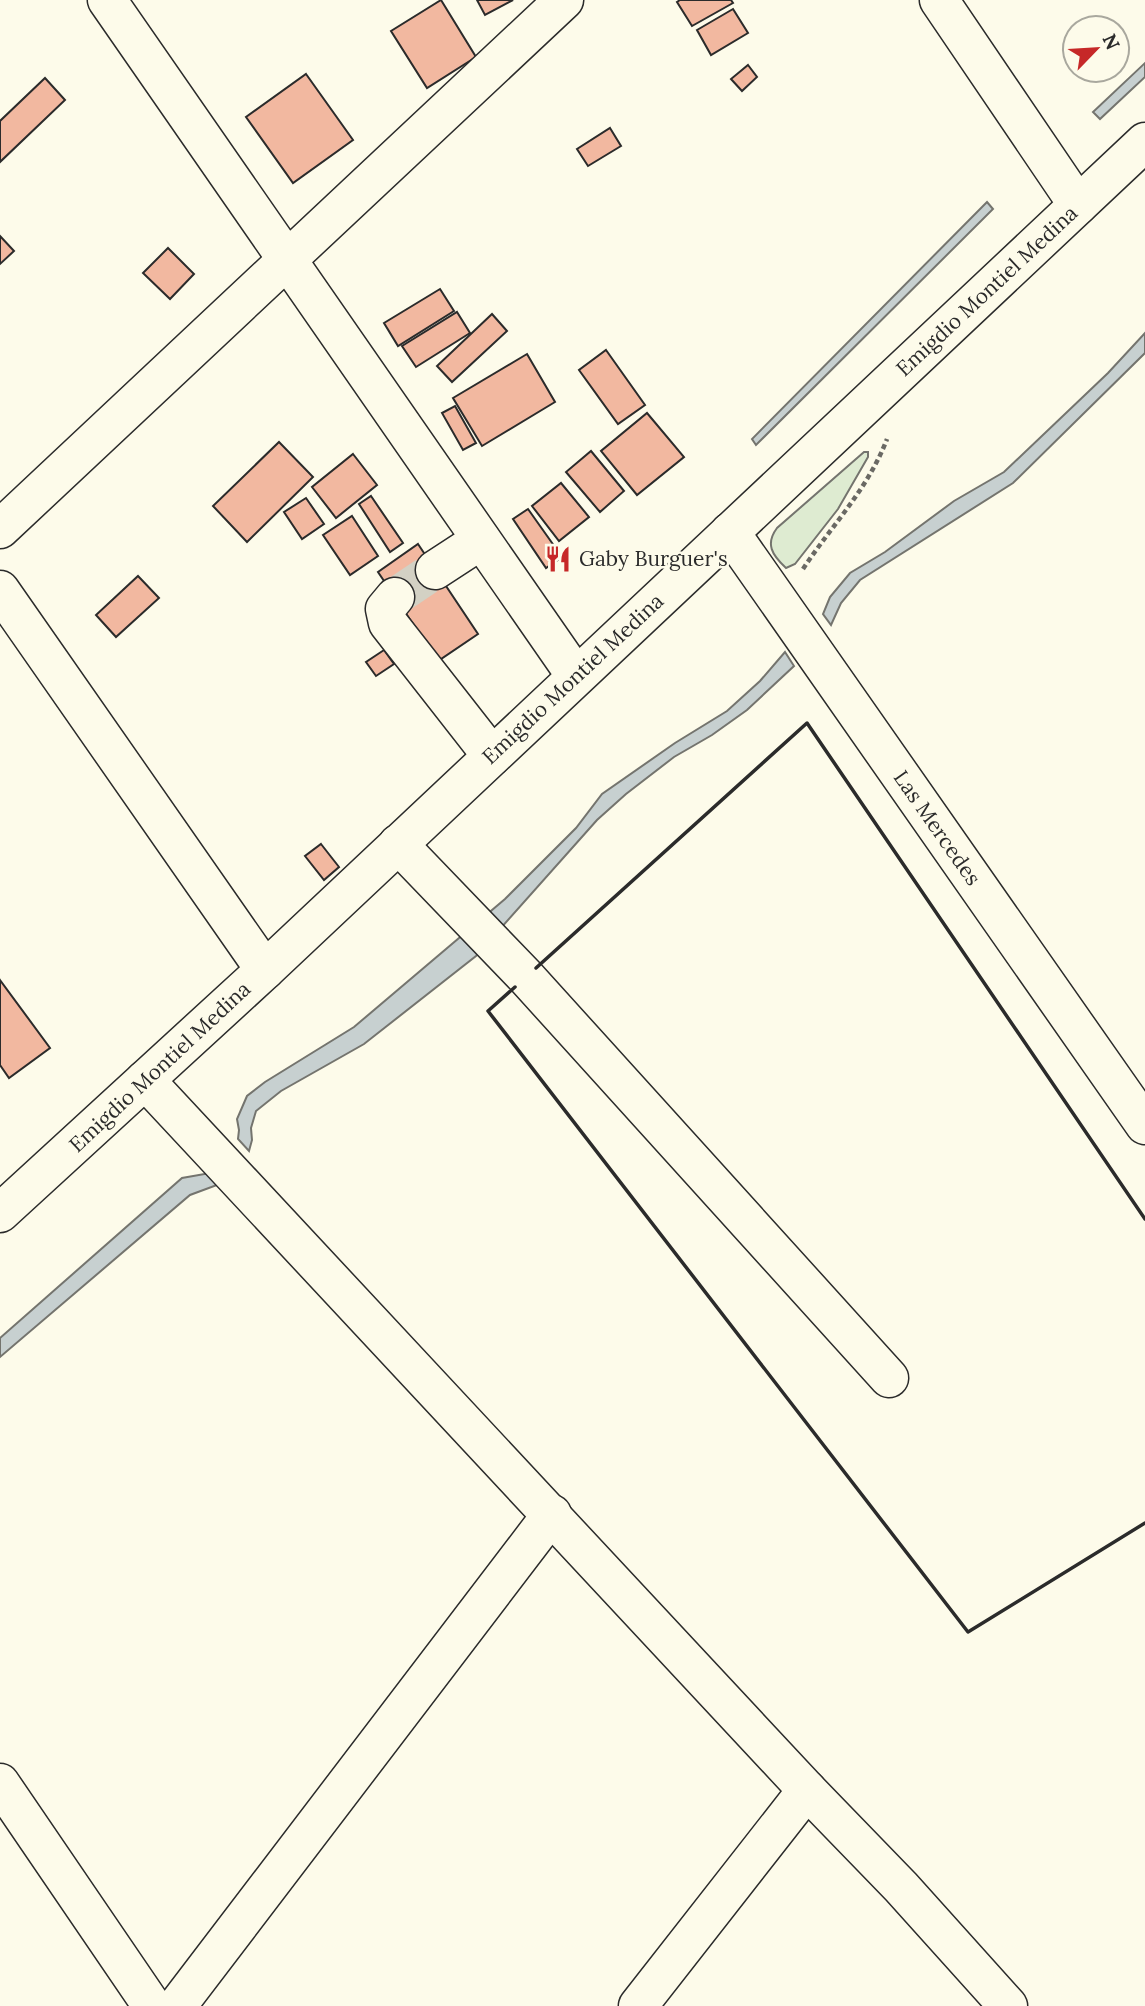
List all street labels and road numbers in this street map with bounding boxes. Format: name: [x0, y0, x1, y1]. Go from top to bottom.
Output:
street label: Emigdio Montiel Medina: [890, 199, 1083, 382]
street label: Emigdio Montiel Medina: [476, 587, 669, 770]
street label: Las Mercedes: [888, 765, 987, 890]
street label: Emigdio Montiel Medina: [63, 975, 256, 1158]

